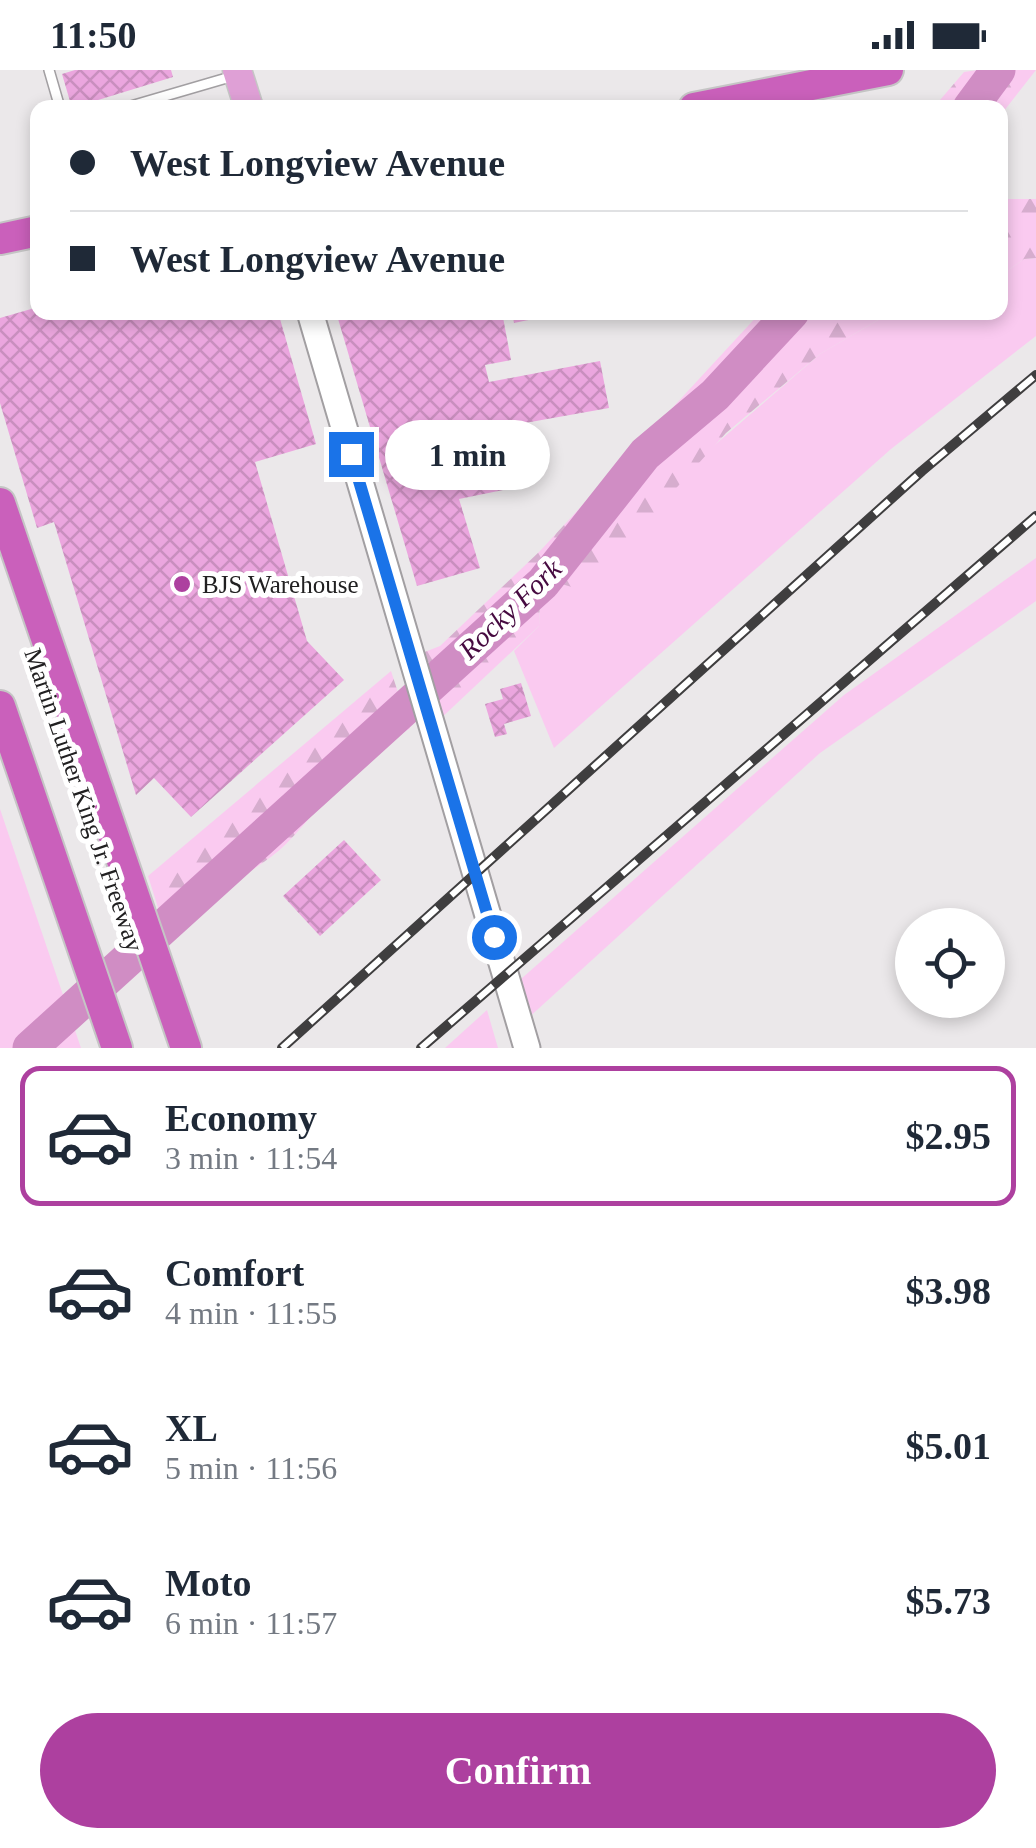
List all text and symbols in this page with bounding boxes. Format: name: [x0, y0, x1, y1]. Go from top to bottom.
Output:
text: 11:50: [50, 14, 137, 56]
text: West Longview Avenue: [130, 142, 505, 184]
text: West Longview Avenue: [130, 238, 505, 280]
callout: 1 min: [386, 419, 551, 489]
route end: [329, 432, 374, 477]
text: 1 min: [429, 437, 506, 473]
water label: Rocky Fork: [452, 552, 568, 666]
place label: BJS Warehouse: [202, 571, 359, 598]
marker: BJS Warehouse: [171, 573, 193, 595]
street label: Martin Luther King Jr. Freeway: [19, 645, 149, 956]
map controls: [895, 908, 1005, 1018]
button: locate: [895, 908, 1005, 1018]
route start: [472, 915, 517, 960]
icon: car: [45, 1091, 135, 1181]
text: Economy: [165, 1097, 317, 1139]
text: $2.95: [906, 1115, 991, 1157]
text: 3 min · 11:54: [165, 1140, 337, 1176]
icon: car: [45, 1246, 135, 1336]
text: Comfort: [165, 1252, 304, 1294]
text: $3.98: [906, 1270, 991, 1312]
text: 4 min · 11:55: [165, 1295, 337, 1331]
icon: car: [45, 1401, 135, 1491]
text: XL: [165, 1407, 218, 1449]
text: $5.01: [906, 1425, 991, 1467]
text: 5 min · 11:56: [165, 1450, 337, 1486]
icon: car: [45, 1556, 135, 1646]
text: Moto: [165, 1562, 252, 1604]
text: $5.73: [906, 1580, 991, 1622]
text: 6 min · 11:57: [165, 1605, 337, 1641]
button: Confirm: [40, 1713, 996, 1828]

